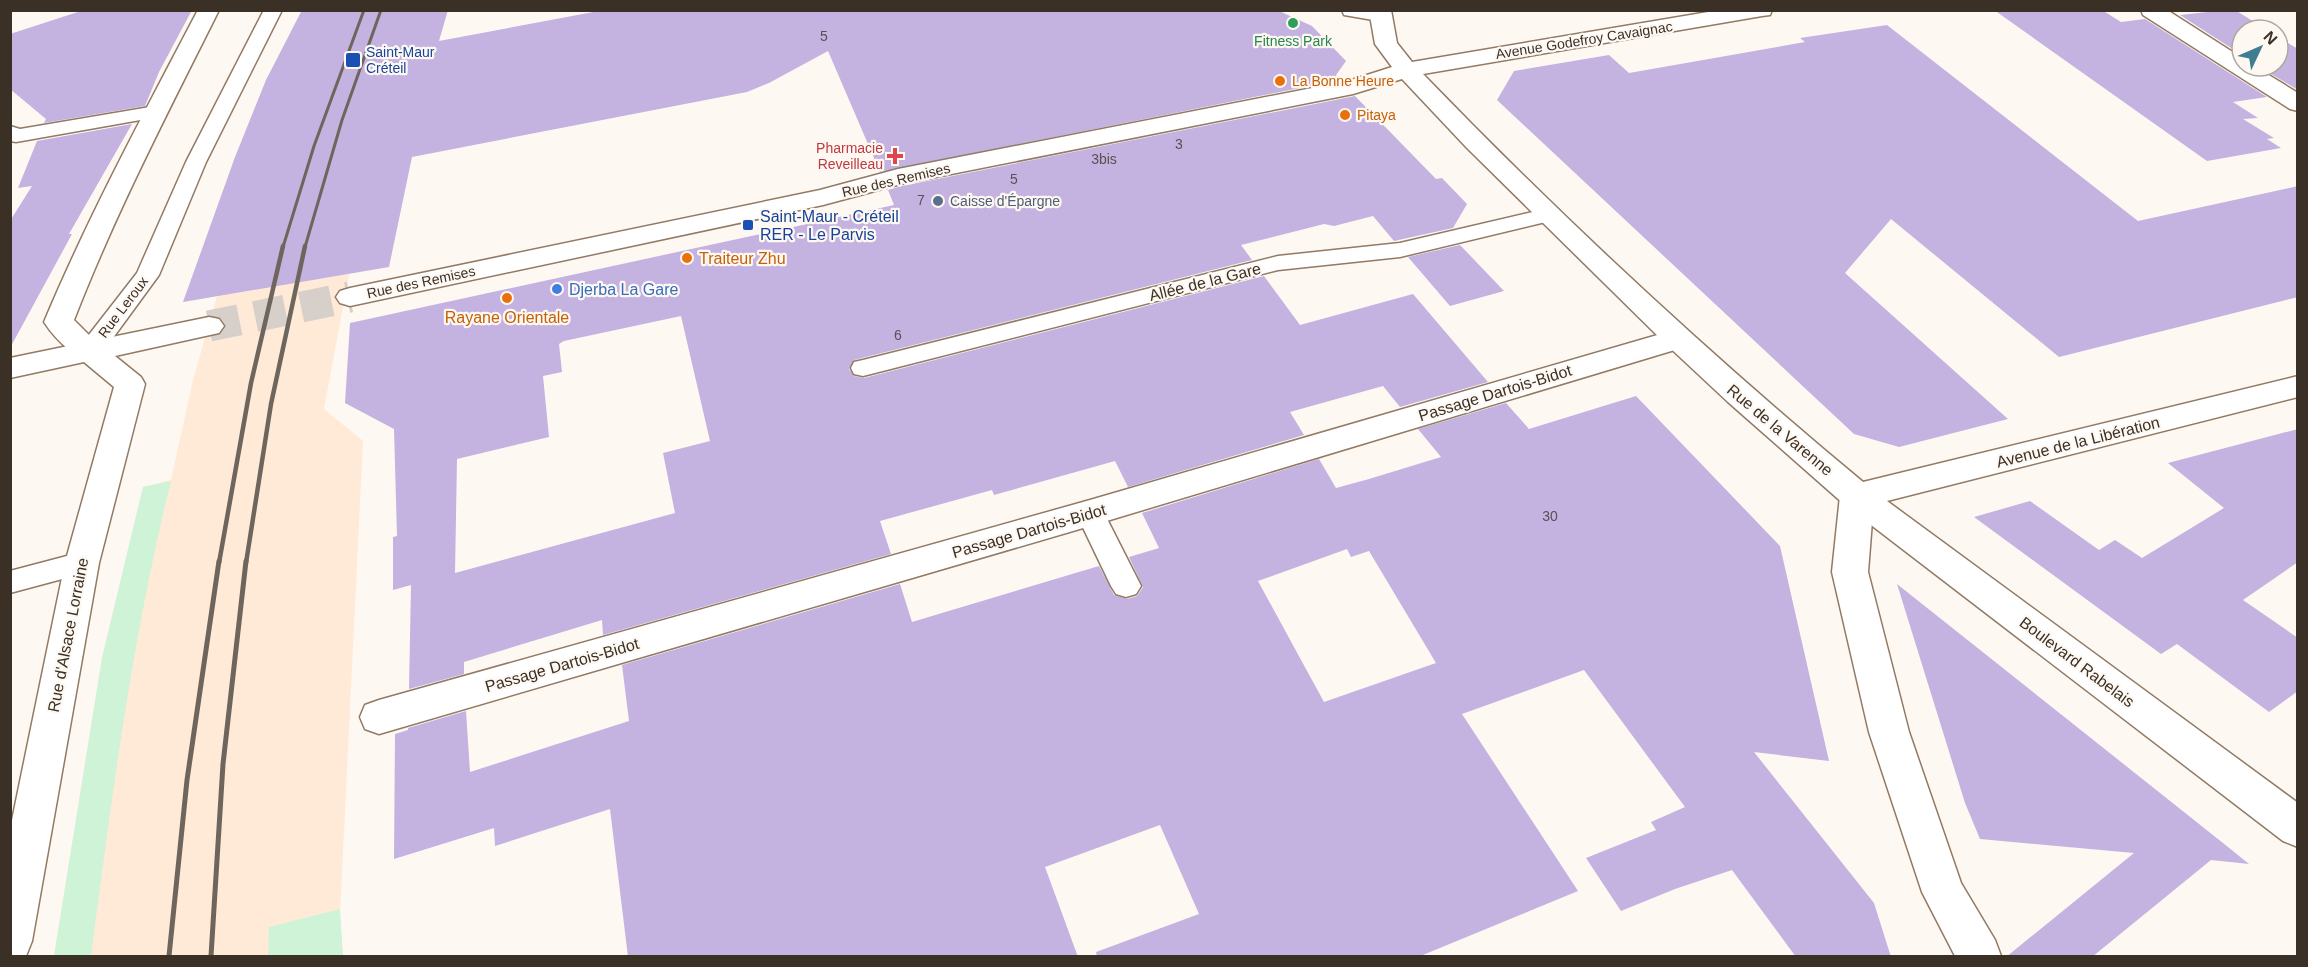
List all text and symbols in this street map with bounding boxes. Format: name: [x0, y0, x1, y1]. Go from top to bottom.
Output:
marker: Fitness Park: [1286, 16, 1300, 30]
street label: Avenue Godefroy Cavaignac: [1494, 18, 1674, 62]
north arrow: [2230, 18, 2290, 78]
house number: 5: [820, 28, 828, 44]
text: N: [2260, 28, 2281, 48]
place label: Fitness Park: [1254, 33, 1333, 49]
place label: Saint-Maur Créteil: [366, 44, 435, 76]
marker: Saint-Maur Créteil: [344, 51, 362, 69]
place label: La Bonne Heure: [1292, 73, 1394, 89]
marker: La Bonne Heure: [1273, 74, 1287, 88]
place label: Pitaya: [1357, 107, 1396, 123]
marker: Pitaya: [1338, 108, 1352, 122]
house number: 3: [1175, 136, 1183, 152]
place label: Pharmacie Reveilleau: [816, 140, 883, 172]
marker: Pharmacie Reveilleau: [888, 149, 902, 163]
house number: 3bis: [1091, 151, 1117, 167]
street label: Rue des Remises: [840, 160, 952, 200]
house number: 5: [1010, 171, 1018, 187]
house number: 7: [917, 192, 925, 208]
place label: Caisse d'Épargne: [950, 193, 1060, 209]
marker: Caisse d'Épargne: [931, 194, 945, 208]
place label: Saint-Maur - Créteil RER - Le Parvis: [760, 208, 899, 243]
marker: Saint-Maur - Créteil RER - Le Parvis: [741, 218, 755, 232]
place label: Traiteur Zhu: [699, 250, 786, 267]
marker: Traiteur Zhu: [680, 251, 694, 265]
street label: Allée de la Gare: [1147, 260, 1263, 304]
street label: Rue des Remises: [365, 263, 477, 301]
street label: Rue Leroux: [95, 273, 151, 341]
place label: Djerba La Gare: [569, 281, 678, 298]
marker: Djerba La Gare: [550, 282, 564, 296]
marker: Rayane Orientale: [500, 291, 514, 305]
place label: Rayane Orientale: [445, 309, 569, 326]
house number: 6: [894, 327, 902, 343]
street label: Passage Dartois-Bidot: [1416, 361, 1574, 424]
street label: Rue de la Varenne: [1724, 381, 1836, 479]
street label: Avenue de la Libération: [1995, 413, 2161, 471]
street label: Passage Dartois-Bidot: [950, 501, 1108, 561]
house number: 30: [1542, 508, 1558, 524]
street label: Rue d'Alsace Lorraine: [45, 556, 91, 714]
street label: Boulevard Rabelais: [2016, 613, 2138, 711]
street label: Passage Dartois-Bidot: [483, 635, 641, 695]

